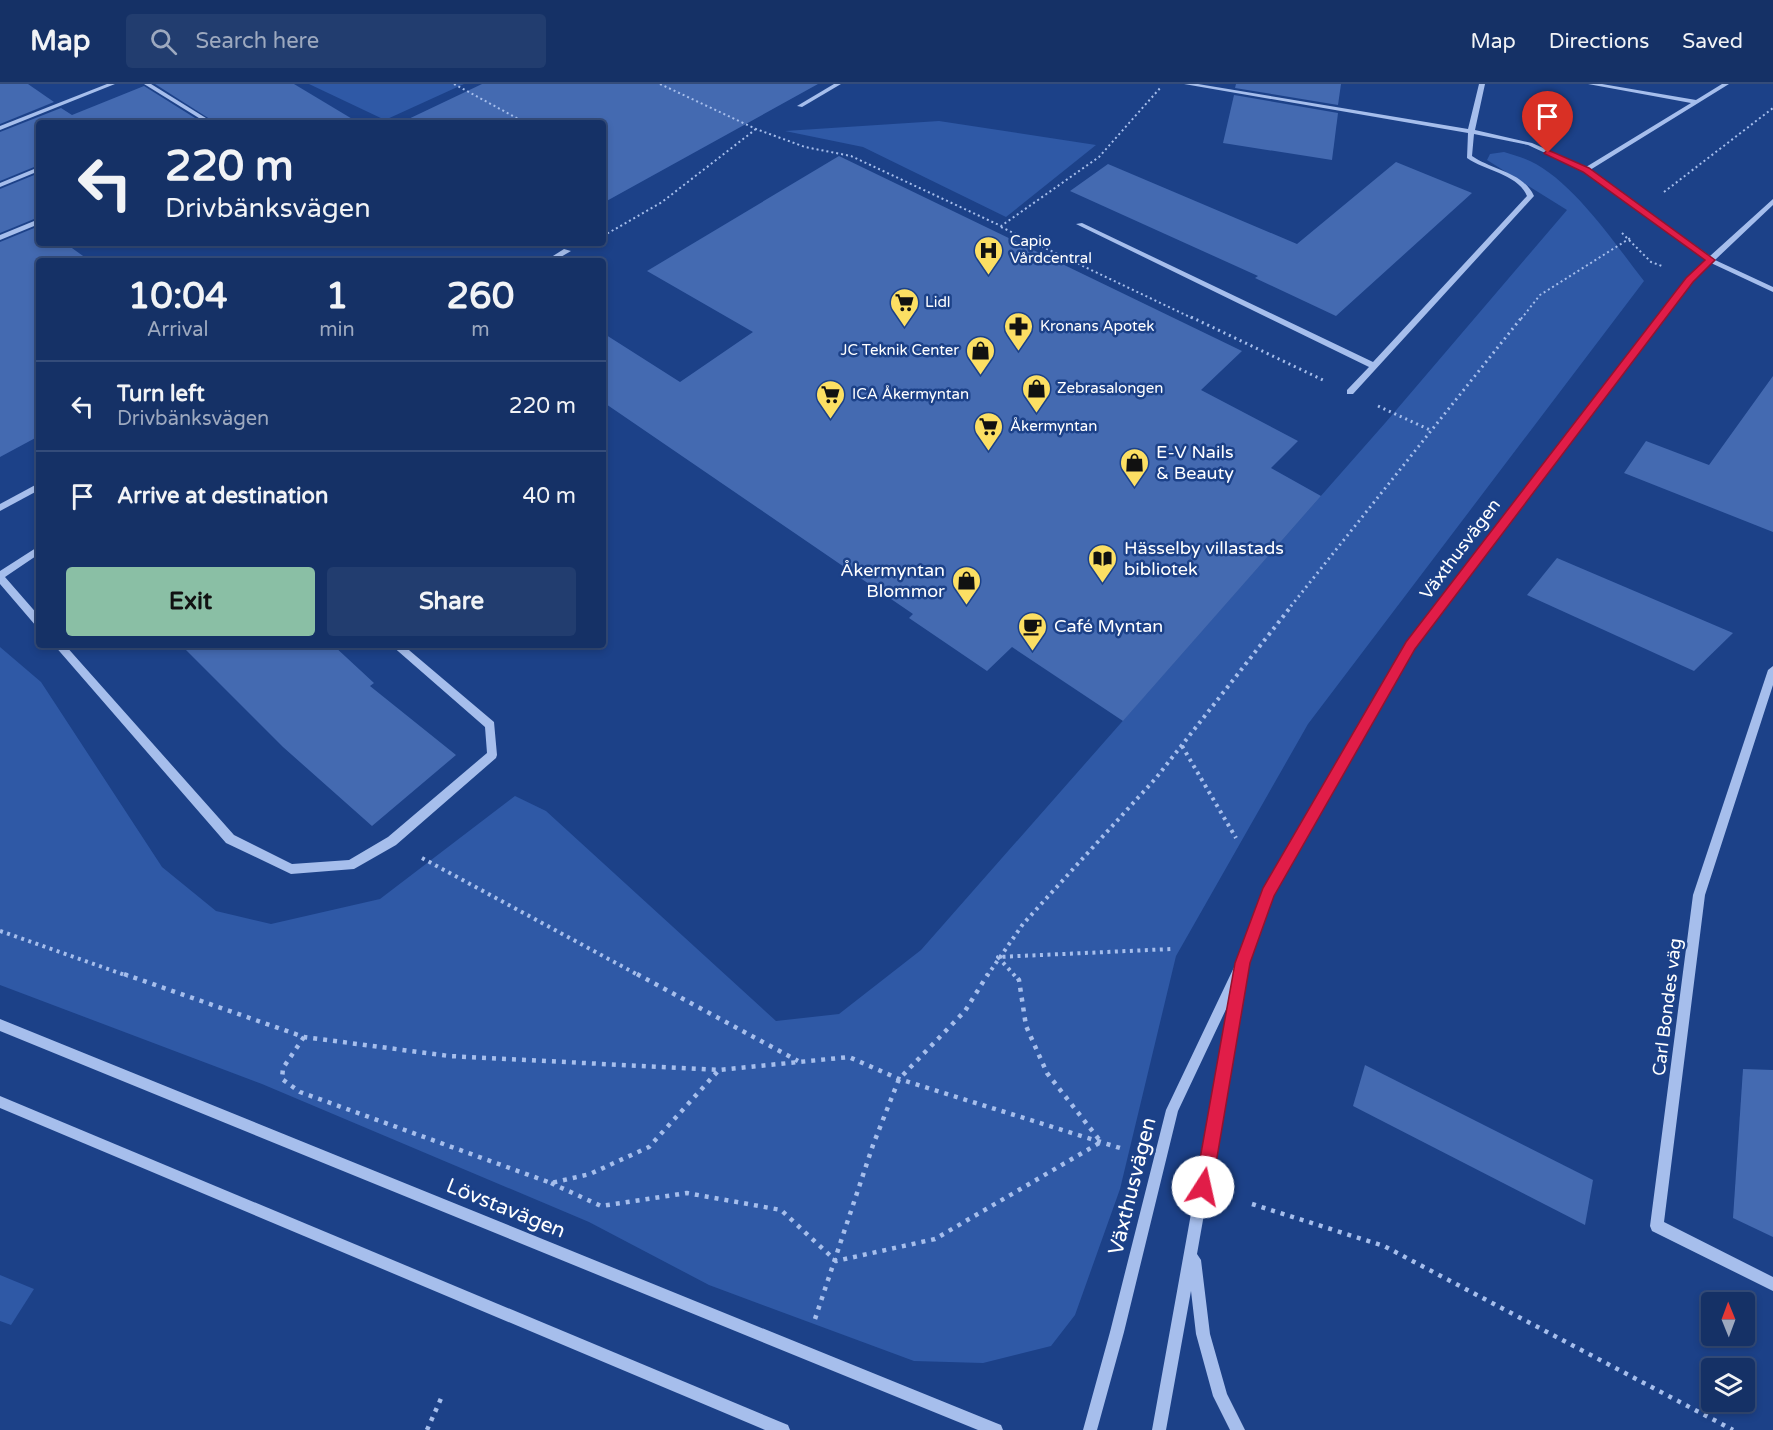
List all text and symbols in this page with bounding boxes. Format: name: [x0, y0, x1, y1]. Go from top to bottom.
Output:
search box: [126, 14, 546, 68]
text: Map: [30, 24, 90, 58]
icon: search: [147, 25, 180, 58]
text: Search here: [195, 28, 319, 54]
text: Map: [1470, 29, 1516, 54]
text: Directions: [1549, 29, 1649, 54]
text: Saved: [1682, 29, 1743, 54]
pin: [1522, 91, 1573, 153]
icon: arrive: [1531, 100, 1564, 133]
text: 220 m: [165, 141, 294, 192]
icon: left: [66, 144, 144, 222]
text: Drivbänksvägen: [165, 192, 371, 225]
place label: Capio Vårdcentral: [1010, 232, 1092, 267]
hospital icon: Capio Vårdcentral: [973, 234, 1005, 276]
text: 10:04: [128, 275, 228, 318]
text: 1: [326, 275, 348, 318]
text: 260: [446, 275, 514, 318]
supermarket icon: Lidl: [888, 286, 920, 328]
place label: Lidl: [925, 293, 951, 311]
pharmacy icon: Kronans Apotek: [1003, 310, 1035, 352]
place label: Kronans Apotek: [1040, 317, 1154, 335]
text: Arrival: [147, 318, 209, 342]
text: min: [319, 318, 355, 342]
text: m: [471, 318, 490, 342]
shop icon: JC Teknik Center: [964, 334, 996, 376]
place label: JC Teknik Center: [840, 341, 959, 359]
shop icon: Zebrasalongen: [1020, 372, 1052, 414]
supermarket icon: ICA Åkermyntan: [815, 378, 847, 420]
place label: Zebrasalongen: [1057, 379, 1163, 397]
text: Turn left: [117, 381, 205, 407]
place label: ICA Åkermyntan: [852, 385, 969, 403]
icon: left: [66, 390, 99, 423]
text: 220 m: [509, 393, 576, 419]
text: Drivbänksvägen: [117, 407, 269, 431]
supermarket icon: Åkermyntan: [973, 410, 1005, 452]
place label: Åkermyntan: [1010, 417, 1097, 435]
place label: E-V Nails & Beauty: [1156, 441, 1234, 484]
shop icon: E-V Nails & Beauty: [1119, 446, 1151, 488]
icon: arrive: [66, 480, 99, 513]
text: Arrive at destination: [117, 483, 328, 509]
text: 40 m: [522, 483, 576, 509]
street label: Växthusvägen: [1415, 494, 1505, 604]
place label: Hässelby villastads bibliotek: [1124, 537, 1284, 580]
library icon: Hässelby villastads bibliotek: [1087, 542, 1119, 584]
place label: Åkermyntan Blommor: [840, 559, 945, 602]
shop icon: Åkermyntan Blommor: [950, 564, 982, 606]
button: Exit: [66, 567, 315, 636]
button: Share: [327, 567, 576, 636]
cafe icon: Café Myntan: [1017, 610, 1049, 652]
place label: Café Myntan: [1054, 615, 1163, 637]
street label: Carl Bondes väg: [1648, 937, 1686, 1077]
street label: Växthusvägen: [1103, 1115, 1162, 1257]
position arrow: [1171, 1155, 1235, 1219]
street label: Lövstavägen: [443, 1173, 569, 1244]
north arrow: [1701, 1292, 1755, 1346]
map controls: [1701, 1292, 1755, 1412]
button: layers: [1701, 1358, 1755, 1412]

